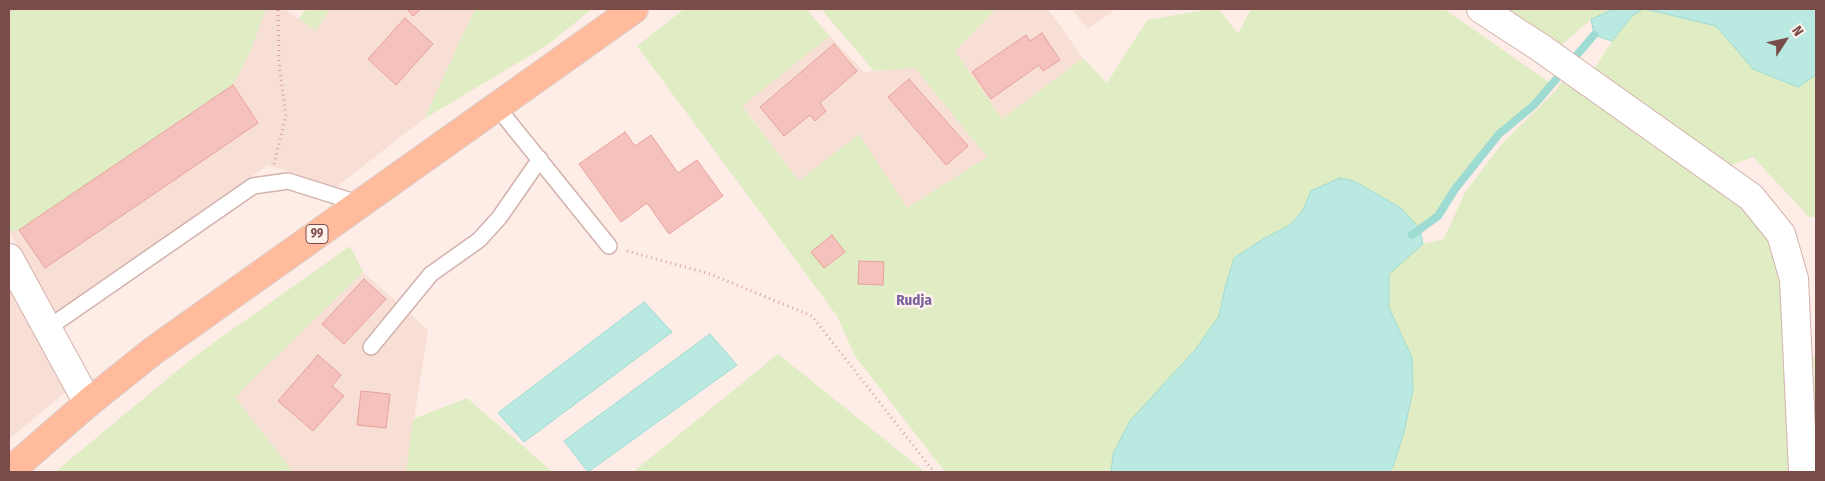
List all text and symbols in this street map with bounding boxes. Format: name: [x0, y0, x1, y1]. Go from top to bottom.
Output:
north arrow: [1760, 15, 1810, 65]
text: N: [1788, 23, 1807, 39]
road number: 99: [306, 224, 328, 243]
district label: Rudja: [896, 292, 932, 310]

